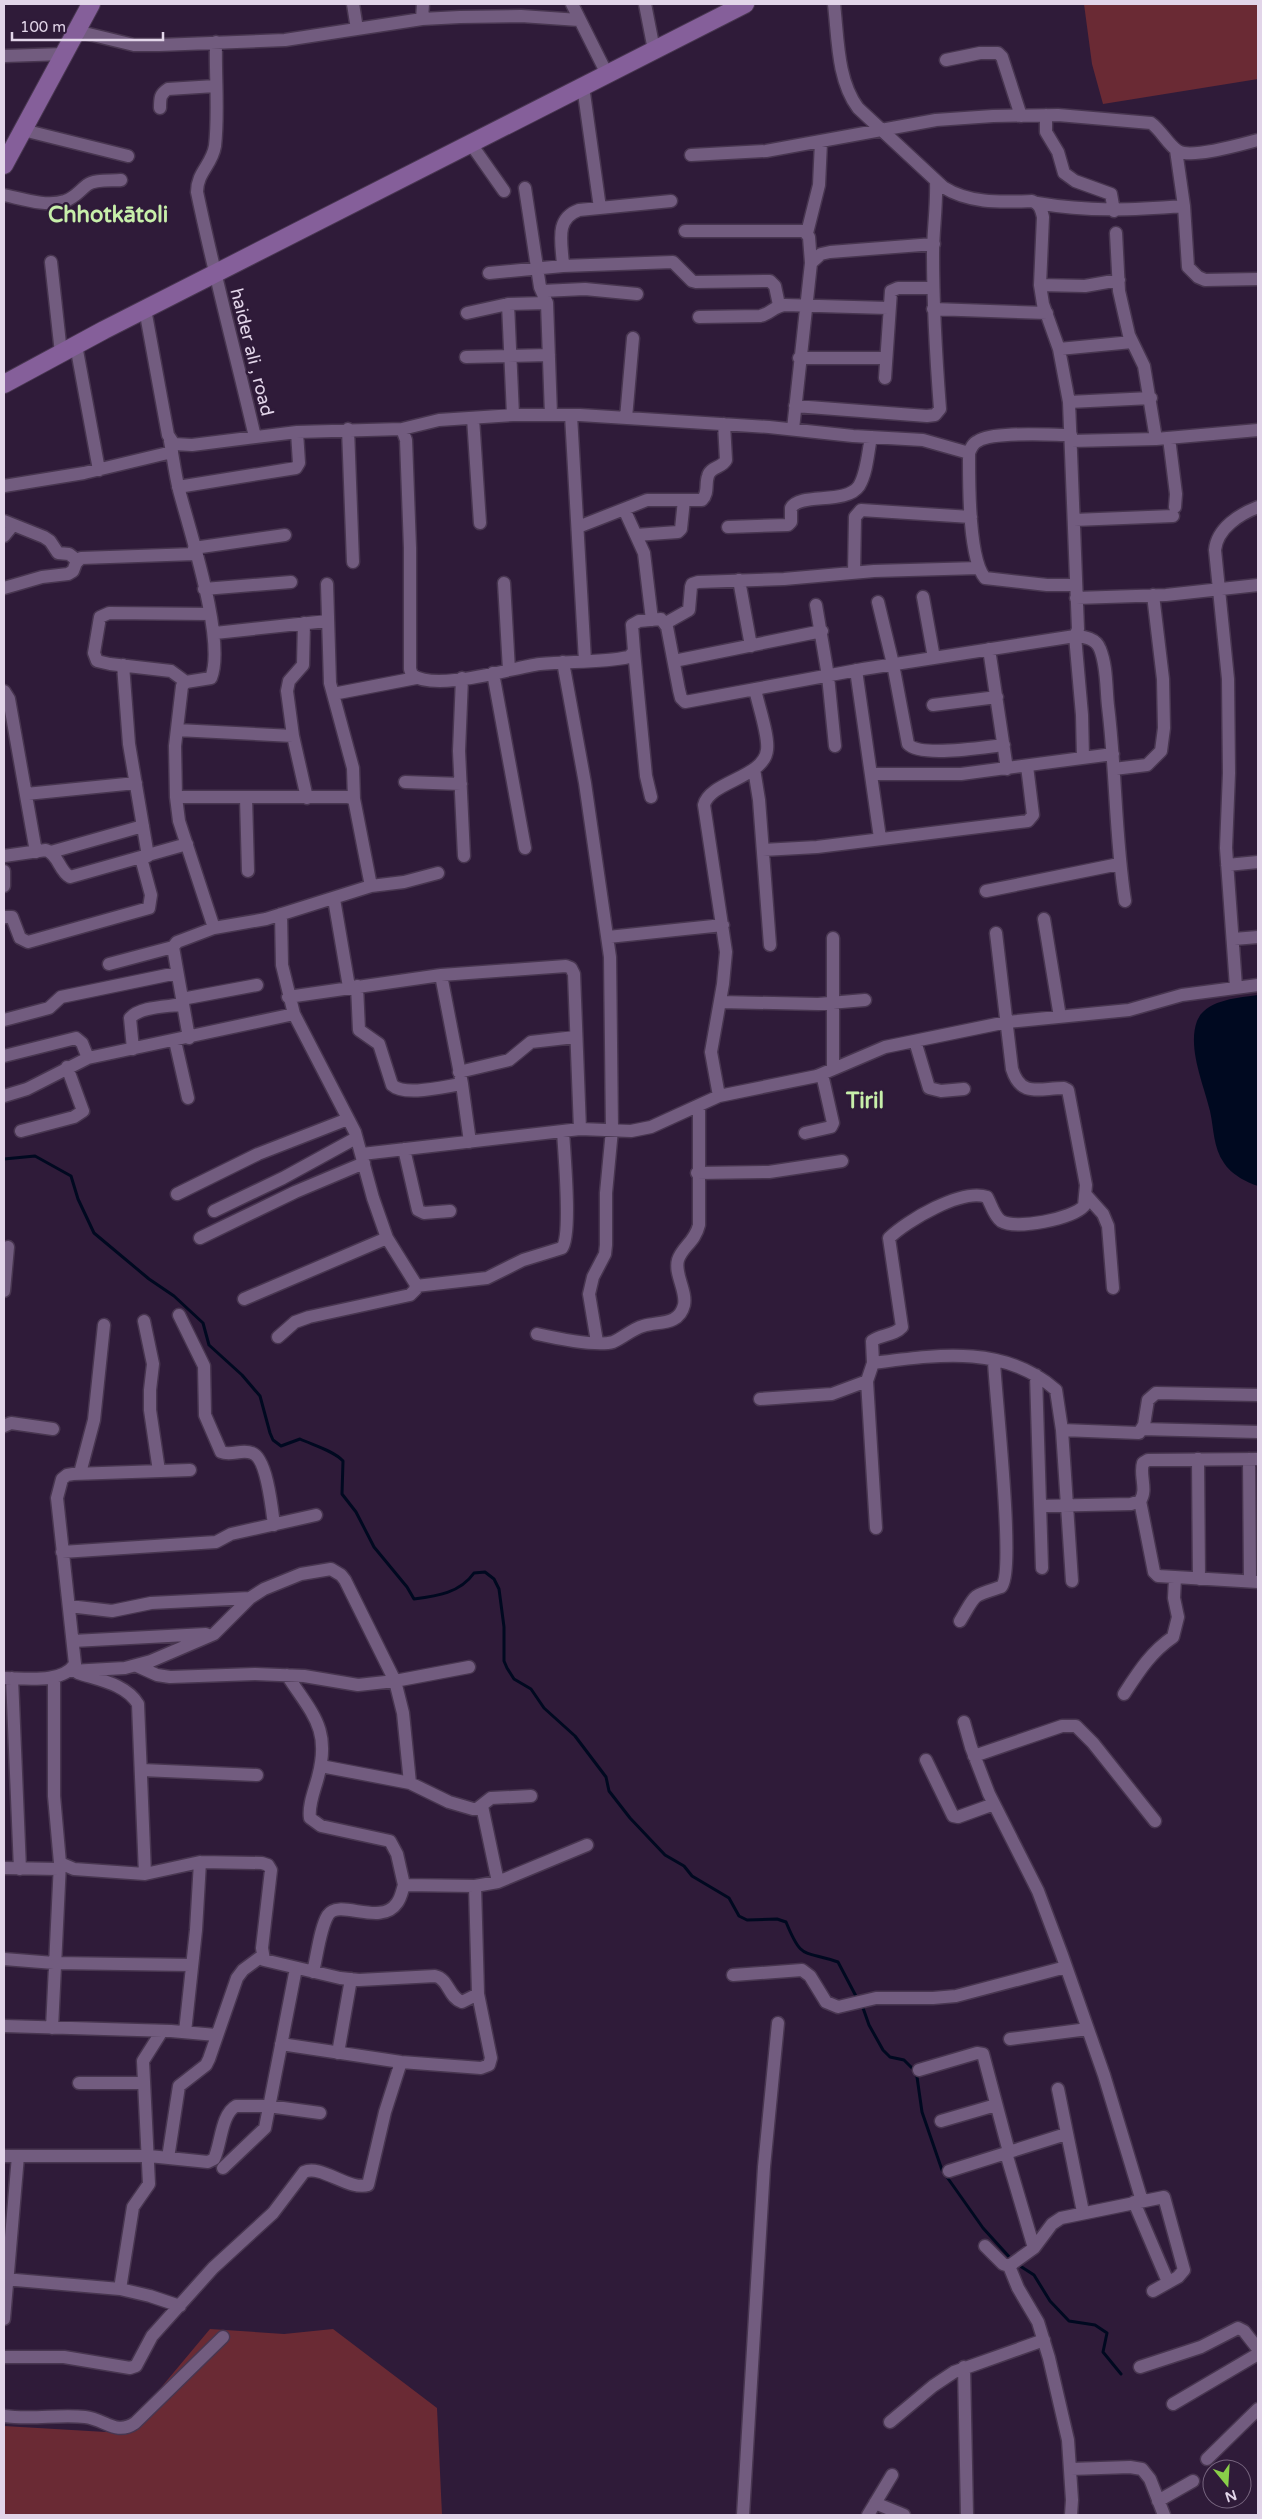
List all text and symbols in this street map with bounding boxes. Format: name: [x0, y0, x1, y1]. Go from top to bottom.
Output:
scale bar: [12, 10, 164, 42]
text: 100 m: [20, 18, 66, 36]
district label: Chhotkātoli: [48, 202, 168, 228]
street label: haider ali , road: [225, 286, 279, 418]
district label: Tiril: [845, 1088, 884, 1114]
north arrow: [1202, 2459, 1252, 2509]
text: N: [1223, 2486, 1239, 2506]

